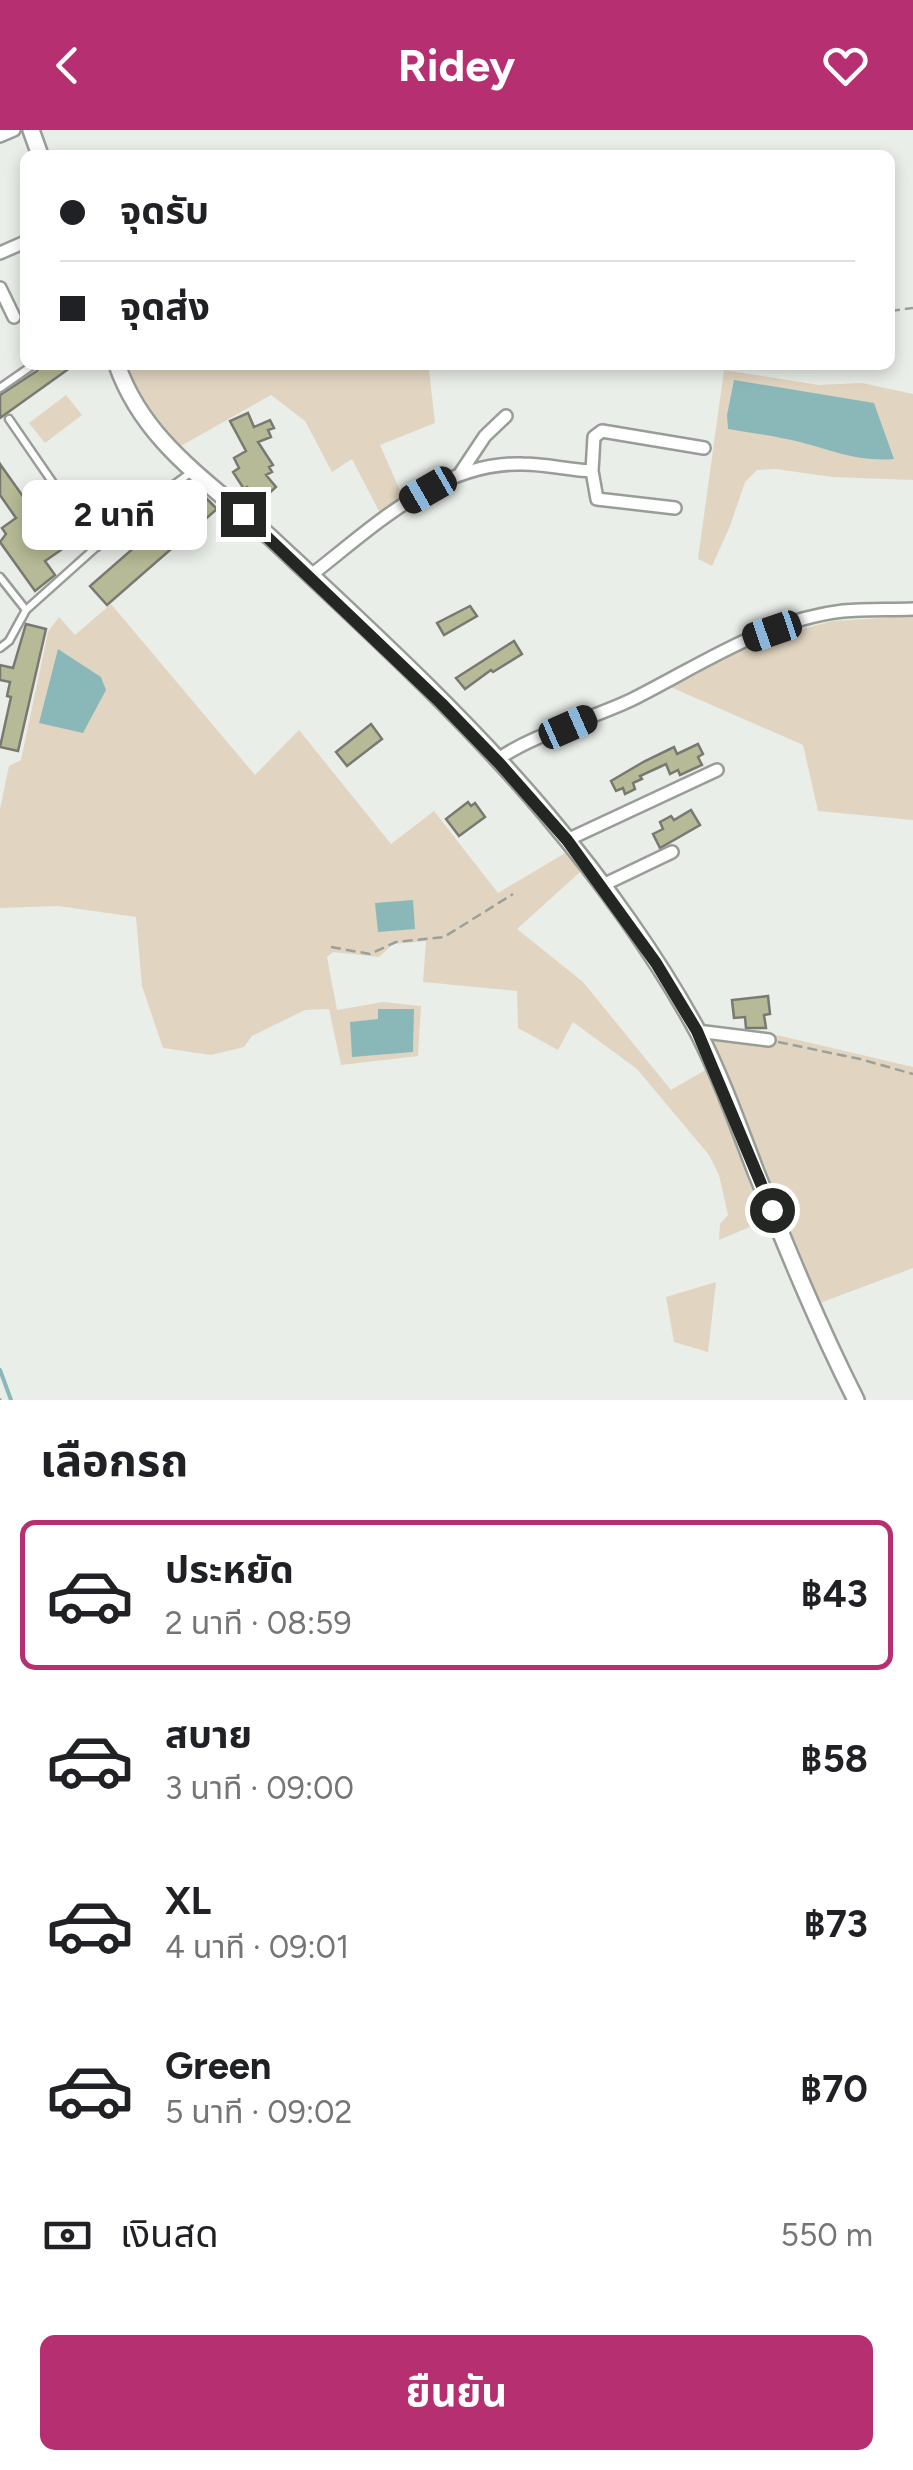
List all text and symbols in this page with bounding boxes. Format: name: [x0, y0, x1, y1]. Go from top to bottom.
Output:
icon: back: [40, 38, 95, 93]
text: Ridey: [398, 38, 515, 92]
icon: heart: [818, 38, 873, 93]
text: จุดรับ: [120, 188, 209, 234]
text: จุดส่ง: [120, 284, 210, 330]
car: [395, 462, 461, 518]
callout: 2 นาที: [23, 479, 208, 549]
route end: [221, 492, 266, 537]
text: 2 นาที: [74, 496, 155, 534]
car: [739, 607, 805, 655]
car: [534, 701, 602, 753]
route start: [750, 1188, 795, 1233]
text: เลือกรถ: [40, 1433, 188, 1487]
text: ประหยัด: [165, 1547, 294, 1593]
icon: car: [45, 1550, 135, 1640]
text: ฿43: [801, 1571, 868, 1617]
text: 2 นาที · 08:59: [165, 1604, 352, 1642]
text: สบาย: [165, 1712, 252, 1758]
icon: car: [45, 1715, 135, 1805]
text: ฿58: [801, 1736, 868, 1782]
text: 3 นาที · 09:00: [165, 1769, 354, 1807]
text: XL: [165, 1878, 211, 1924]
icon: car: [45, 1880, 135, 1970]
text: ฿73: [804, 1901, 868, 1947]
text: 4 นาที · 09:01: [165, 1928, 349, 1966]
text: Green: [165, 2043, 271, 2089]
icon: car: [45, 2045, 135, 2135]
text: ฿70: [800, 2066, 868, 2112]
text: 5 นาที · 09:02: [165, 2093, 352, 2131]
icon: cash: [40, 2208, 95, 2263]
text: เงินสด: [120, 2211, 219, 2257]
text: 550 m: [781, 2216, 873, 2254]
button: ยืนยัน: [40, 2335, 873, 2450]

